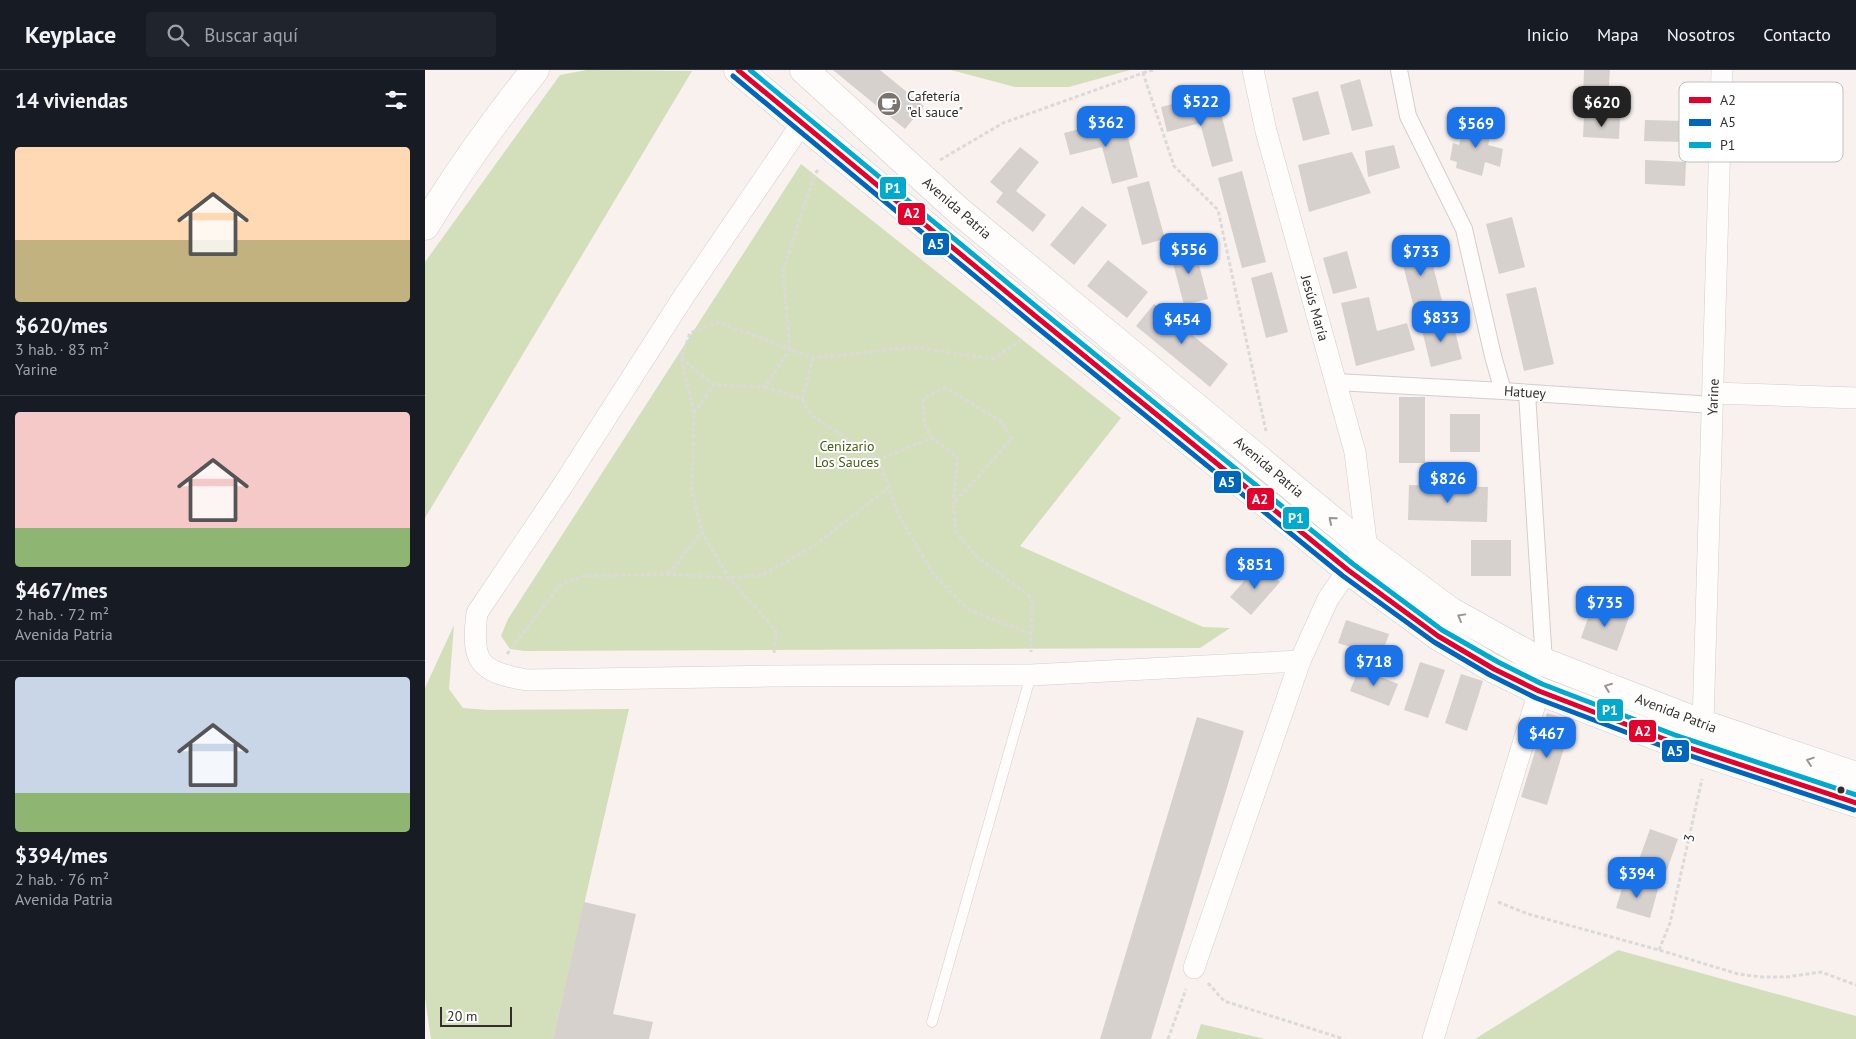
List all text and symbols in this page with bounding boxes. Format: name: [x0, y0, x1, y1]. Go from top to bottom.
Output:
search box: [146, 12, 496, 57]
text: Keyplace: [25, 19, 116, 50]
icon: search: [164, 21, 192, 49]
text: Buscar aquí: [204, 23, 298, 47]
text: Inicio: [1526, 23, 1569, 46]
text: Mapa: [1597, 23, 1639, 46]
text: Nosotros: [1667, 23, 1735, 46]
text: Contacto: [1763, 23, 1831, 46]
legend: [1679, 82, 1843, 162]
pin: $522: [1171, 85, 1231, 127]
pin: $620: [1572, 85, 1632, 128]
icon: filters: [382, 86, 410, 114]
text: 14 viviendas: [15, 87, 128, 114]
place label: Cafetería "el sauce": [907, 87, 963, 121]
cafe icon: Cafetería "el sauce": [876, 91, 902, 117]
text: $522: [1183, 91, 1219, 111]
text: A2: [1720, 91, 1736, 109]
text: $620: [1584, 92, 1620, 112]
pin: $362: [1076, 106, 1136, 148]
pin: $569: [1446, 106, 1506, 149]
text: $362: [1088, 112, 1124, 132]
text: $569: [1458, 113, 1494, 133]
text: A5: [1720, 113, 1736, 131]
text: P1: [1720, 136, 1735, 154]
street label: Avenida Patria: [919, 173, 995, 243]
line badge: P1: [879, 176, 907, 200]
icon: home: [168, 179, 258, 269]
text: P1: [885, 179, 901, 197]
line badge: A2: [897, 202, 926, 226]
text: A2: [904, 204, 920, 222]
line badge: A5: [922, 232, 950, 256]
pin: $556: [1159, 232, 1219, 275]
pin: $733: [1391, 234, 1451, 277]
text: A5: [928, 235, 944, 253]
text: $556: [1171, 239, 1207, 259]
text: $733: [1403, 241, 1439, 261]
street label: Jesús María: [1297, 272, 1333, 343]
pin: $833: [1411, 300, 1471, 343]
pin: $454: [1152, 302, 1212, 345]
text: $833: [1423, 307, 1459, 327]
text: $454: [1164, 309, 1200, 329]
text: $620/mes: [15, 312, 108, 339]
text: 3 hab. · 83 m²: [15, 339, 109, 359]
text: Yarine: [15, 359, 57, 379]
street label: Yarine: [1703, 378, 1723, 416]
street label: Hatuey: [1503, 382, 1547, 402]
street label: Avenida Patria: [1230, 433, 1308, 501]
park label: Cenizario Los Sauces: [815, 437, 879, 471]
icon: home: [168, 445, 258, 535]
pin: $826: [1418, 462, 1478, 504]
text: $826: [1430, 468, 1466, 488]
line badge: A5: [1213, 470, 1242, 494]
text: A5: [1219, 473, 1235, 491]
line badge: A2: [1246, 487, 1275, 511]
text: A2: [1252, 490, 1268, 508]
line badge: P1: [1282, 506, 1310, 530]
text: P1: [1288, 509, 1304, 527]
one-way arrow: [1329, 517, 1338, 525]
pin: $851: [1225, 548, 1285, 590]
text: $851: [1237, 554, 1273, 574]
text: $467/mes: [15, 577, 108, 604]
pin: $735: [1575, 586, 1635, 628]
text: $735: [1587, 592, 1623, 612]
text: 2 hab. · 72 m²: [15, 604, 109, 624]
one-way arrow: [1458, 614, 1467, 624]
text: Avenida Patria: [15, 624, 113, 644]
pin: $718: [1344, 644, 1404, 687]
text: $718: [1356, 651, 1392, 671]
one-way arrow: [1604, 683, 1613, 693]
street label: Avenida Patria: [1633, 689, 1719, 737]
line badge: P1: [1596, 698, 1624, 722]
text: P1: [1602, 701, 1618, 719]
icon: home: [168, 710, 258, 800]
pin: $467: [1517, 716, 1577, 759]
line badge: A2: [1628, 719, 1657, 743]
text: A2: [1635, 722, 1651, 740]
text: $467: [1529, 723, 1565, 743]
line badge: A5: [1661, 739, 1690, 763]
text: A5: [1667, 742, 1683, 760]
one-way arrow: [1806, 757, 1815, 767]
unlabelled marker: [1836, 785, 1846, 795]
street label: 3: [1679, 832, 1699, 844]
text: $394/mes: [15, 842, 108, 869]
pin: $394: [1607, 856, 1667, 899]
text: $394: [1619, 863, 1655, 883]
text: 2 hab. · 76 m²: [15, 869, 109, 889]
text: Avenida Patria: [15, 889, 113, 909]
scale bar: [440, 1004, 513, 1027]
text: 20 m: [447, 1007, 477, 1025]

